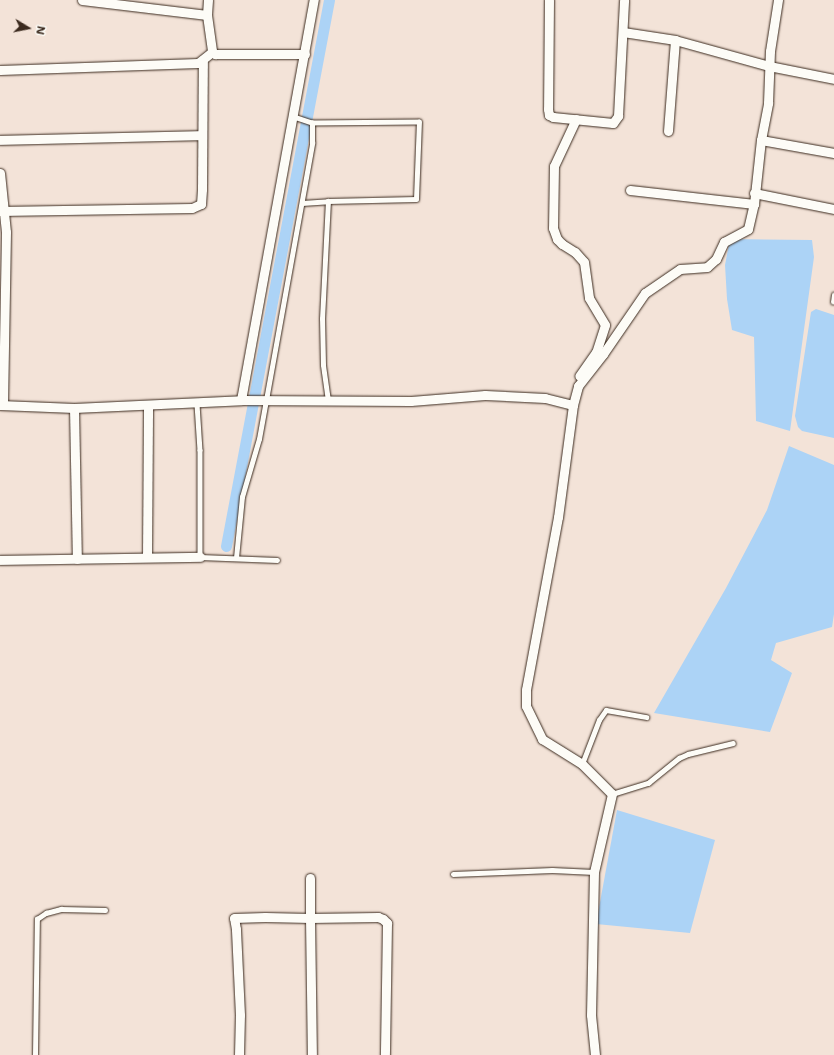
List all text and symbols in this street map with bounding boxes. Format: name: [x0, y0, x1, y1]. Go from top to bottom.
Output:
north arrow: [8, 8, 48, 48]
text: N: [32, 25, 48, 36]

